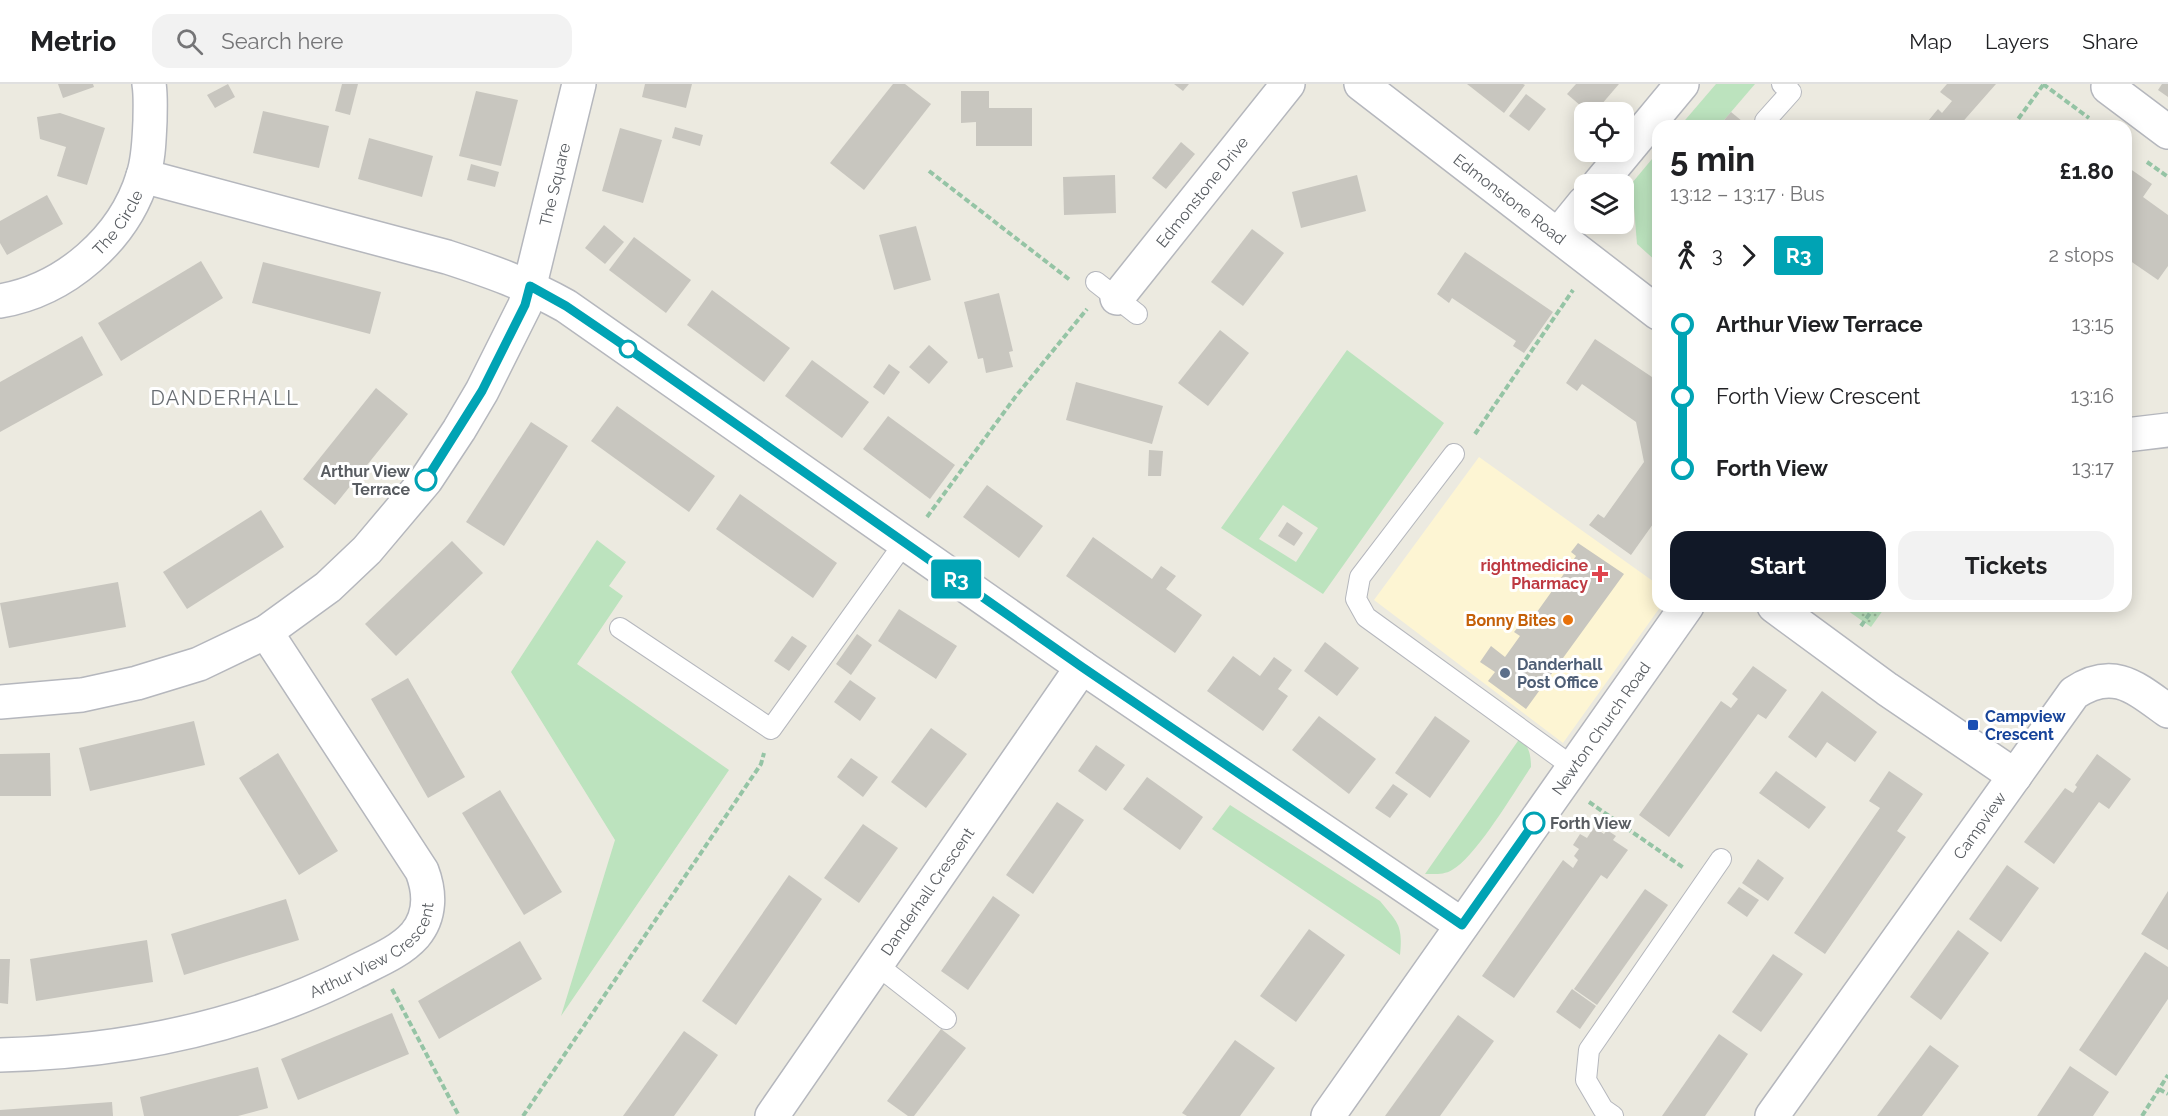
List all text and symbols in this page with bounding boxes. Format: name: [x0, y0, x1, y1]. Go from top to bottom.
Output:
search box: [152, 14, 572, 68]
text: Metrio: [30, 25, 116, 58]
icon: search: [173, 25, 206, 58]
text: Search here: [221, 28, 343, 54]
text: Map: [1909, 29, 1952, 54]
text: Layers: [1985, 29, 2049, 54]
text: Share: [2082, 29, 2138, 54]
map controls: [1574, 102, 1634, 234]
button: locate: [1574, 102, 1634, 162]
street label: Edmonstone Drive: [1152, 132, 1252, 251]
text: 5 min: [1670, 140, 1755, 179]
street label: The Square: [535, 141, 574, 228]
street label: Edmonstone Road: [1450, 150, 1570, 248]
text: £1.80: [2059, 158, 2114, 184]
button: layers: [1574, 174, 1634, 234]
text: 13:12 – 13:17 · Bus: [1670, 182, 1825, 206]
street label: The Circle: [89, 187, 146, 259]
icon: walk: [1670, 239, 1703, 272]
icon: forward: [1732, 239, 1765, 272]
text: 3: [1712, 243, 1723, 267]
text: R3: [1786, 243, 1811, 268]
text: 2 stops: [2048, 243, 2114, 267]
text: Arthur View Terrace: [1716, 311, 1923, 337]
text: 13:15: [2072, 312, 2114, 336]
unlabelled marker: [619, 340, 637, 358]
text: Forth View Crescent: [1716, 383, 1920, 409]
text: 13:16: [2070, 384, 2114, 408]
district label: DANDERHALL: [151, 386, 299, 410]
text: Forth View: [1716, 455, 1828, 481]
text: 13:17: [2072, 456, 2114, 480]
place label: Arthur View Terrace: [321, 462, 411, 499]
marker: Arthur View Terrace: [415, 469, 437, 491]
button: Start: [1670, 531, 1886, 600]
button: Tickets: [1898, 531, 2114, 600]
place label: rightmedicine Pharmacy: [1481, 556, 1588, 593]
line badge: R3: [929, 560, 983, 598]
text: R3: [943, 567, 969, 592]
marker: rightmedicine Pharmacy: [1593, 567, 1607, 581]
place label: Bonny Bites: [1466, 611, 1556, 630]
marker: Bonny Bites: [1561, 613, 1575, 627]
place label: Danderhall Post Office: [1517, 655, 1603, 692]
street label: Newton Church Road: [1547, 658, 1654, 799]
marker: Danderhall Post Office: [1498, 666, 1512, 680]
place label: Campview Crescent: [1985, 707, 2066, 744]
marker: Campview Crescent: [1966, 718, 1980, 732]
street label: Campview: [1949, 788, 2010, 863]
marker: Forth View: [1523, 812, 1545, 834]
place label: Forth View: [1550, 814, 1632, 833]
street label: Danderhall Crescent: [876, 823, 978, 959]
street label: Arthur View Crescent: [306, 901, 437, 1001]

